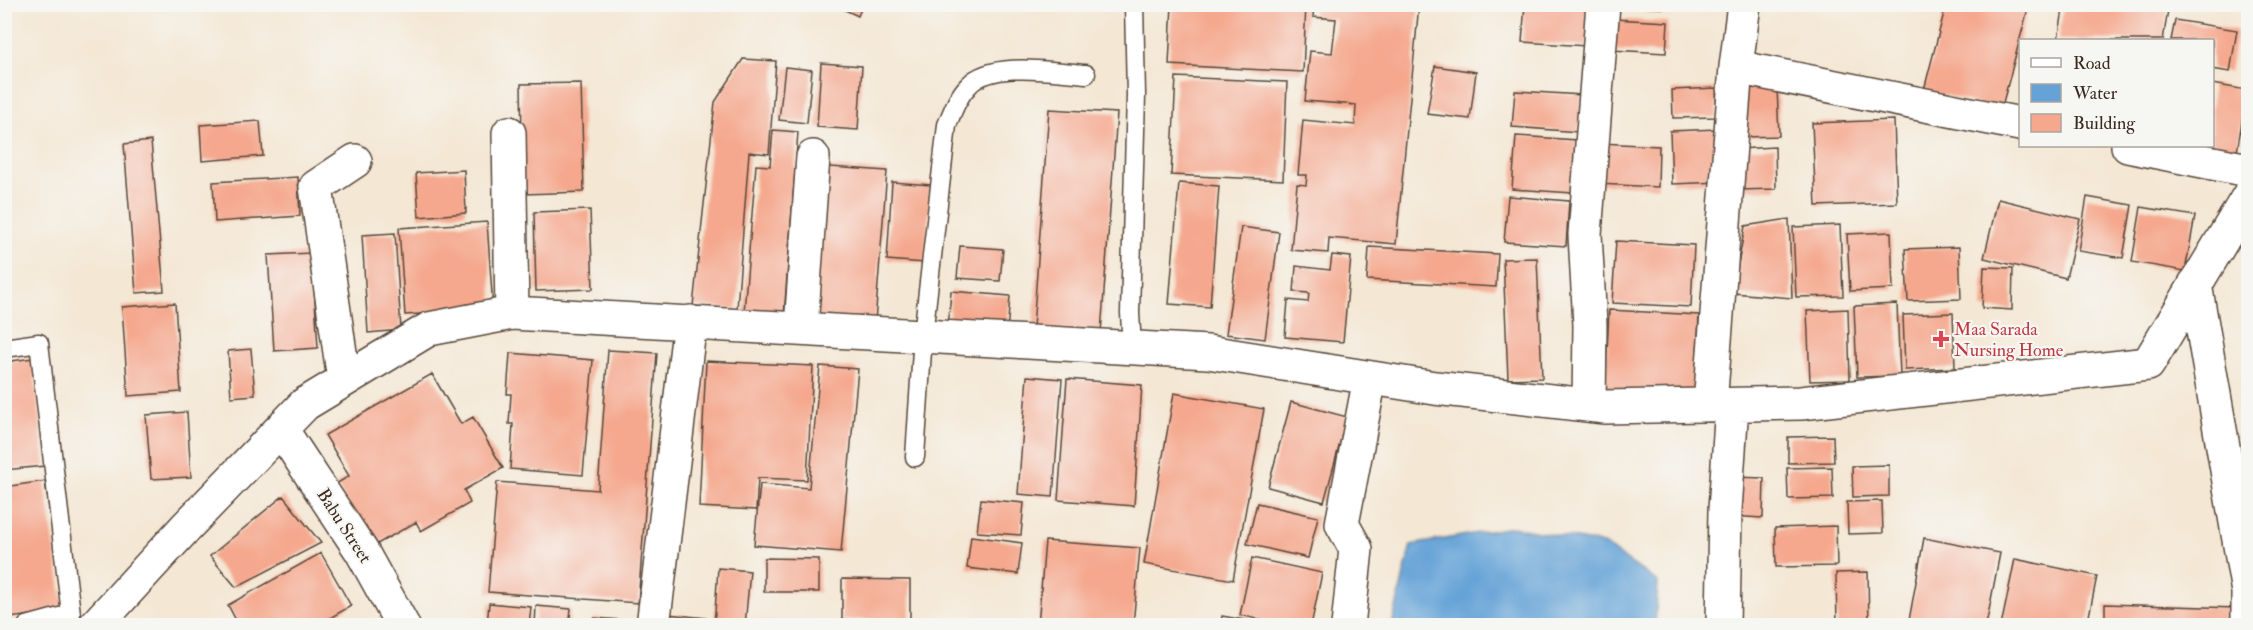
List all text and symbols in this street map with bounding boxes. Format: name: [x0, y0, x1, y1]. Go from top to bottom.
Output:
legend: [2019, 39, 2214, 147]
text: Road: [2073, 52, 2111, 75]
text: Water: [2072, 82, 2117, 105]
text: Building: [2073, 112, 2136, 135]
place label: Maa Sarada Nursing Home: [1954, 318, 2064, 362]
marker: Maa Sarada Nursing Home: [1932, 330, 1950, 348]
street label: Babu Street: [311, 484, 377, 568]

